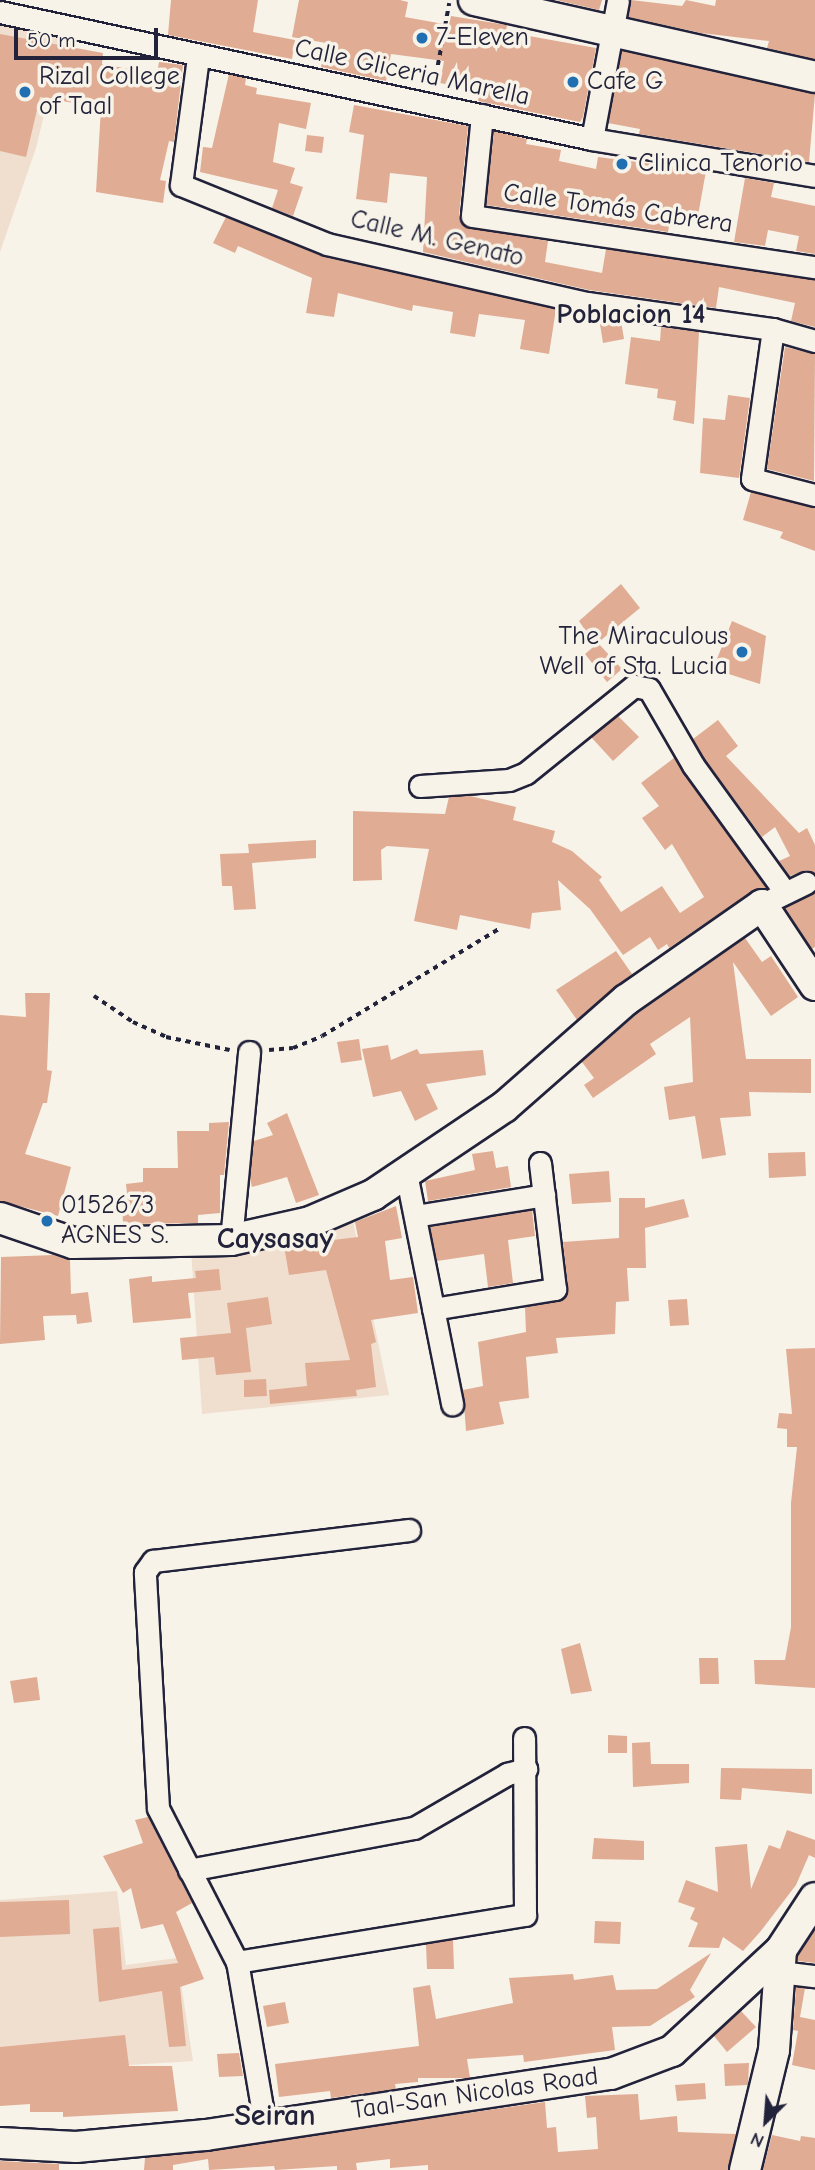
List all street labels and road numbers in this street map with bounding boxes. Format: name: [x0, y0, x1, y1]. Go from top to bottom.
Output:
street label: Calle Gliceria Marella: [292, 33, 532, 113]
street label: Calle Tomás Cabrera: [501, 177, 735, 241]
street label: Calle M. Genato: [347, 204, 527, 274]
street label: Taal-San Nicolas Road: [350, 2061, 600, 2127]

